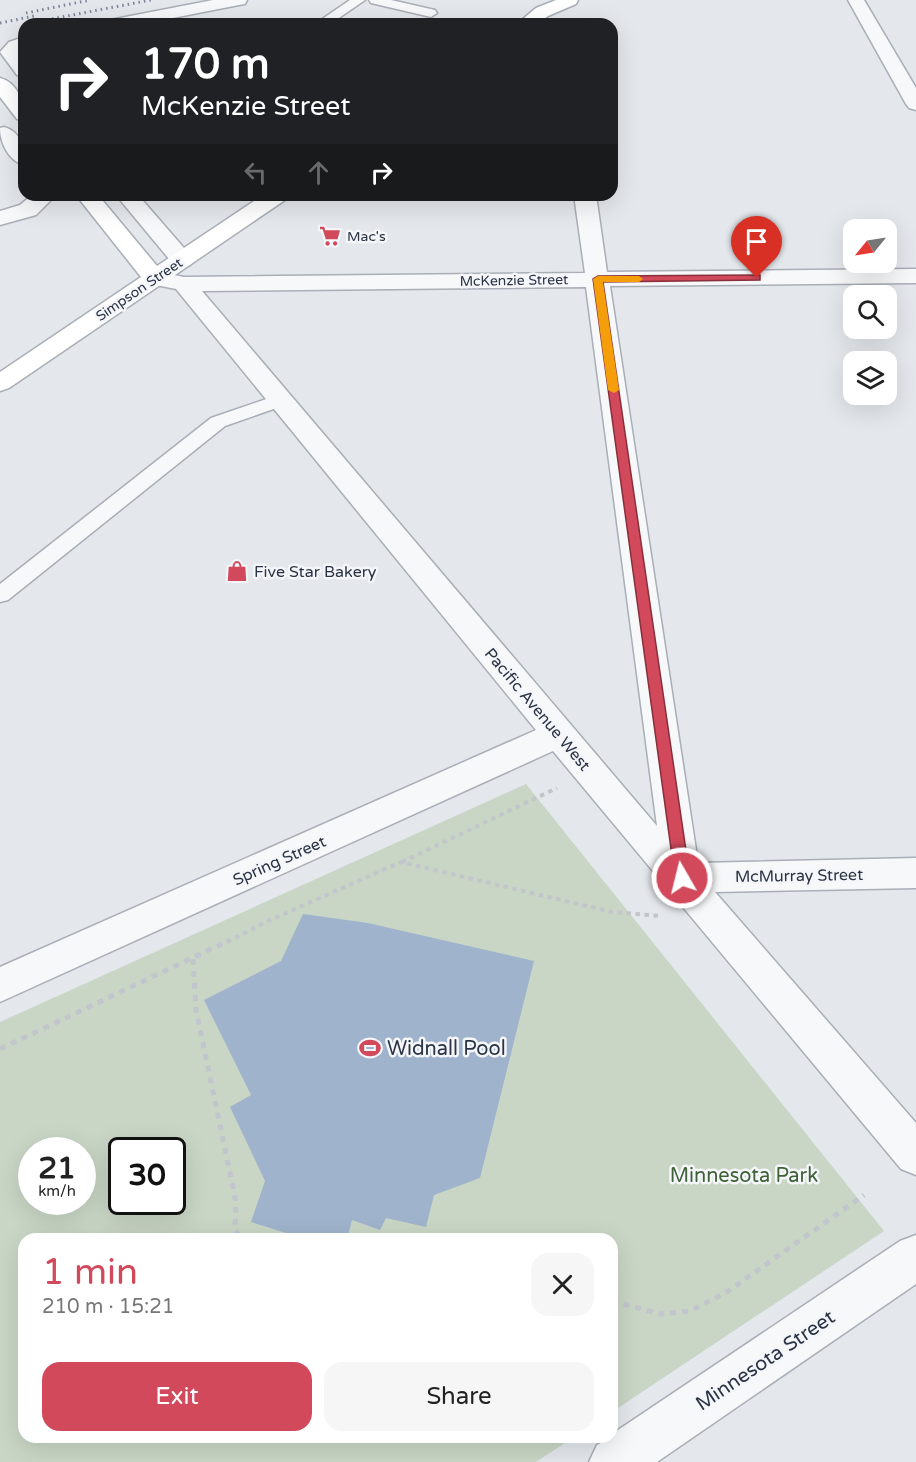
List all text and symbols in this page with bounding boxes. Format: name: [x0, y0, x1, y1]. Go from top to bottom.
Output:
text: 170 m: [141, 39, 270, 90]
icon: right: [42, 42, 120, 120]
text: McKenzie Street: [141, 90, 351, 123]
icon: left: [239, 156, 272, 189]
icon: ahead: [302, 156, 335, 189]
icon: right: [365, 156, 398, 189]
pin: [731, 216, 782, 278]
north arrow: [843, 219, 897, 273]
map controls: [843, 219, 897, 405]
supermarket icon: Mac's: [318, 224, 342, 248]
icon: arrive: [740, 225, 773, 258]
place label: Mac's: [347, 228, 386, 245]
street label: Simpson Street: [93, 254, 186, 325]
street label: McKenzie Street: [460, 271, 569, 290]
button: search: [843, 285, 897, 339]
button: layers: [843, 351, 897, 405]
shop icon: Five Star Bakery: [225, 559, 249, 583]
place label: Five Star Bakery: [254, 562, 377, 582]
street label: Pacific Avenue West: [480, 644, 595, 775]
street label: Spring Street: [230, 832, 329, 890]
position arrow: [650, 846, 714, 910]
street label: McMurray Street: [735, 865, 863, 887]
sports icon: Widnall Pool: [358, 1036, 382, 1060]
place label: Widnall Pool: [387, 1037, 506, 1061]
speed limit sign: 30: [108, 1137, 186, 1215]
text: 21: [38, 1150, 76, 1187]
park label: Minnesota Park: [670, 1164, 818, 1188]
text: km/h: [38, 1182, 76, 1200]
text: 1 min: [42, 1251, 138, 1294]
button: close: [531, 1253, 594, 1316]
text: 210 m · 15:21: [42, 1295, 174, 1319]
street label: Minnesota Street: [691, 1305, 840, 1416]
button: Exit: [42, 1362, 312, 1431]
button: Share: [324, 1362, 594, 1431]

